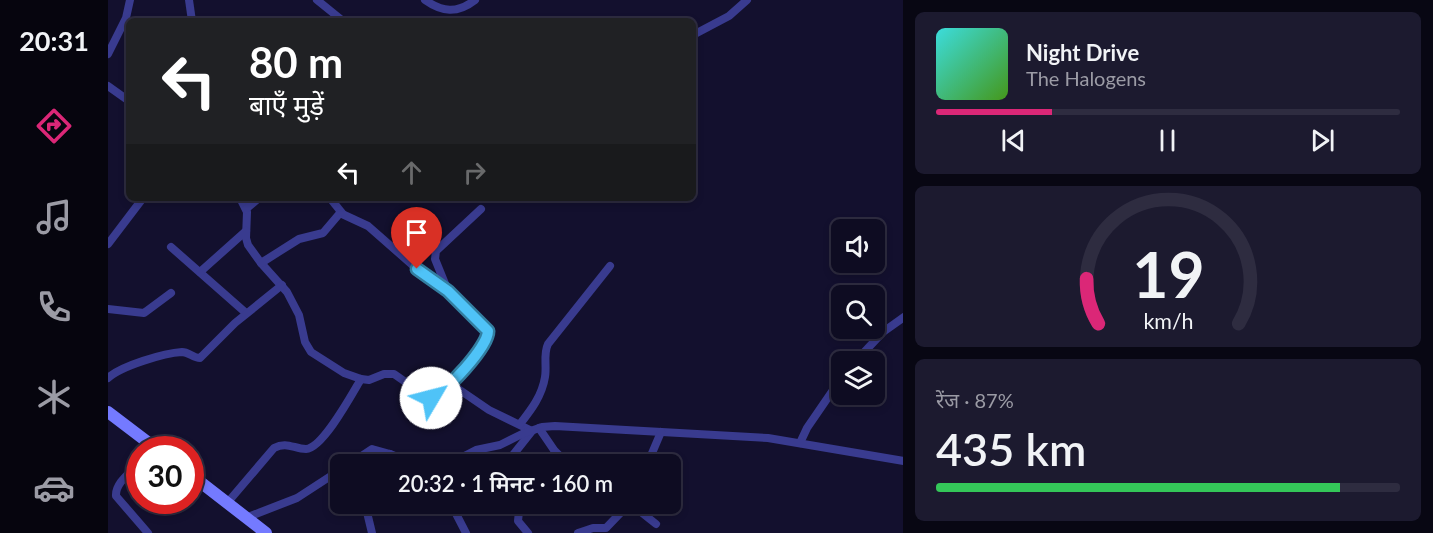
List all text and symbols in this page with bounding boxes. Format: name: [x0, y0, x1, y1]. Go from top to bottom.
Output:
text: 20:31: [19, 24, 89, 57]
text: 80 m: [249, 37, 343, 87]
text: Night Drive: [1026, 39, 1139, 66]
icon: left: [150, 42, 228, 120]
text: The Halogens: [1026, 66, 1146, 90]
text: बाएँ मुड़ें: [249, 88, 324, 121]
icon: directions: [33, 105, 75, 147]
icon: previous: [997, 124, 1030, 157]
icon: pause: [1151, 124, 1184, 157]
icon: next: [1306, 124, 1339, 157]
icon: left: [332, 156, 365, 189]
icon: ahead: [395, 156, 428, 189]
icon: right: [458, 156, 491, 189]
icon: music: [33, 196, 75, 238]
pin: [391, 207, 442, 269]
icon: arrive: [400, 216, 433, 249]
map controls: [831, 219, 885, 405]
button: sound: [831, 219, 885, 273]
text: 19: [1132, 236, 1204, 311]
button: search: [831, 285, 885, 339]
icon: phone: [33, 286, 75, 328]
text: km/h: [1143, 308, 1193, 334]
button: layers: [831, 351, 885, 405]
position arrow: [399, 366, 463, 430]
icon: climate: [33, 376, 75, 418]
text: रेंज · 87%: [936, 388, 1014, 412]
text: 435 km: [936, 422, 1086, 476]
speed limit sign: 30: [126, 436, 204, 514]
icon: car: [33, 467, 75, 509]
text: 20:32 · 1 मिनट · 160 m: [398, 470, 613, 497]

